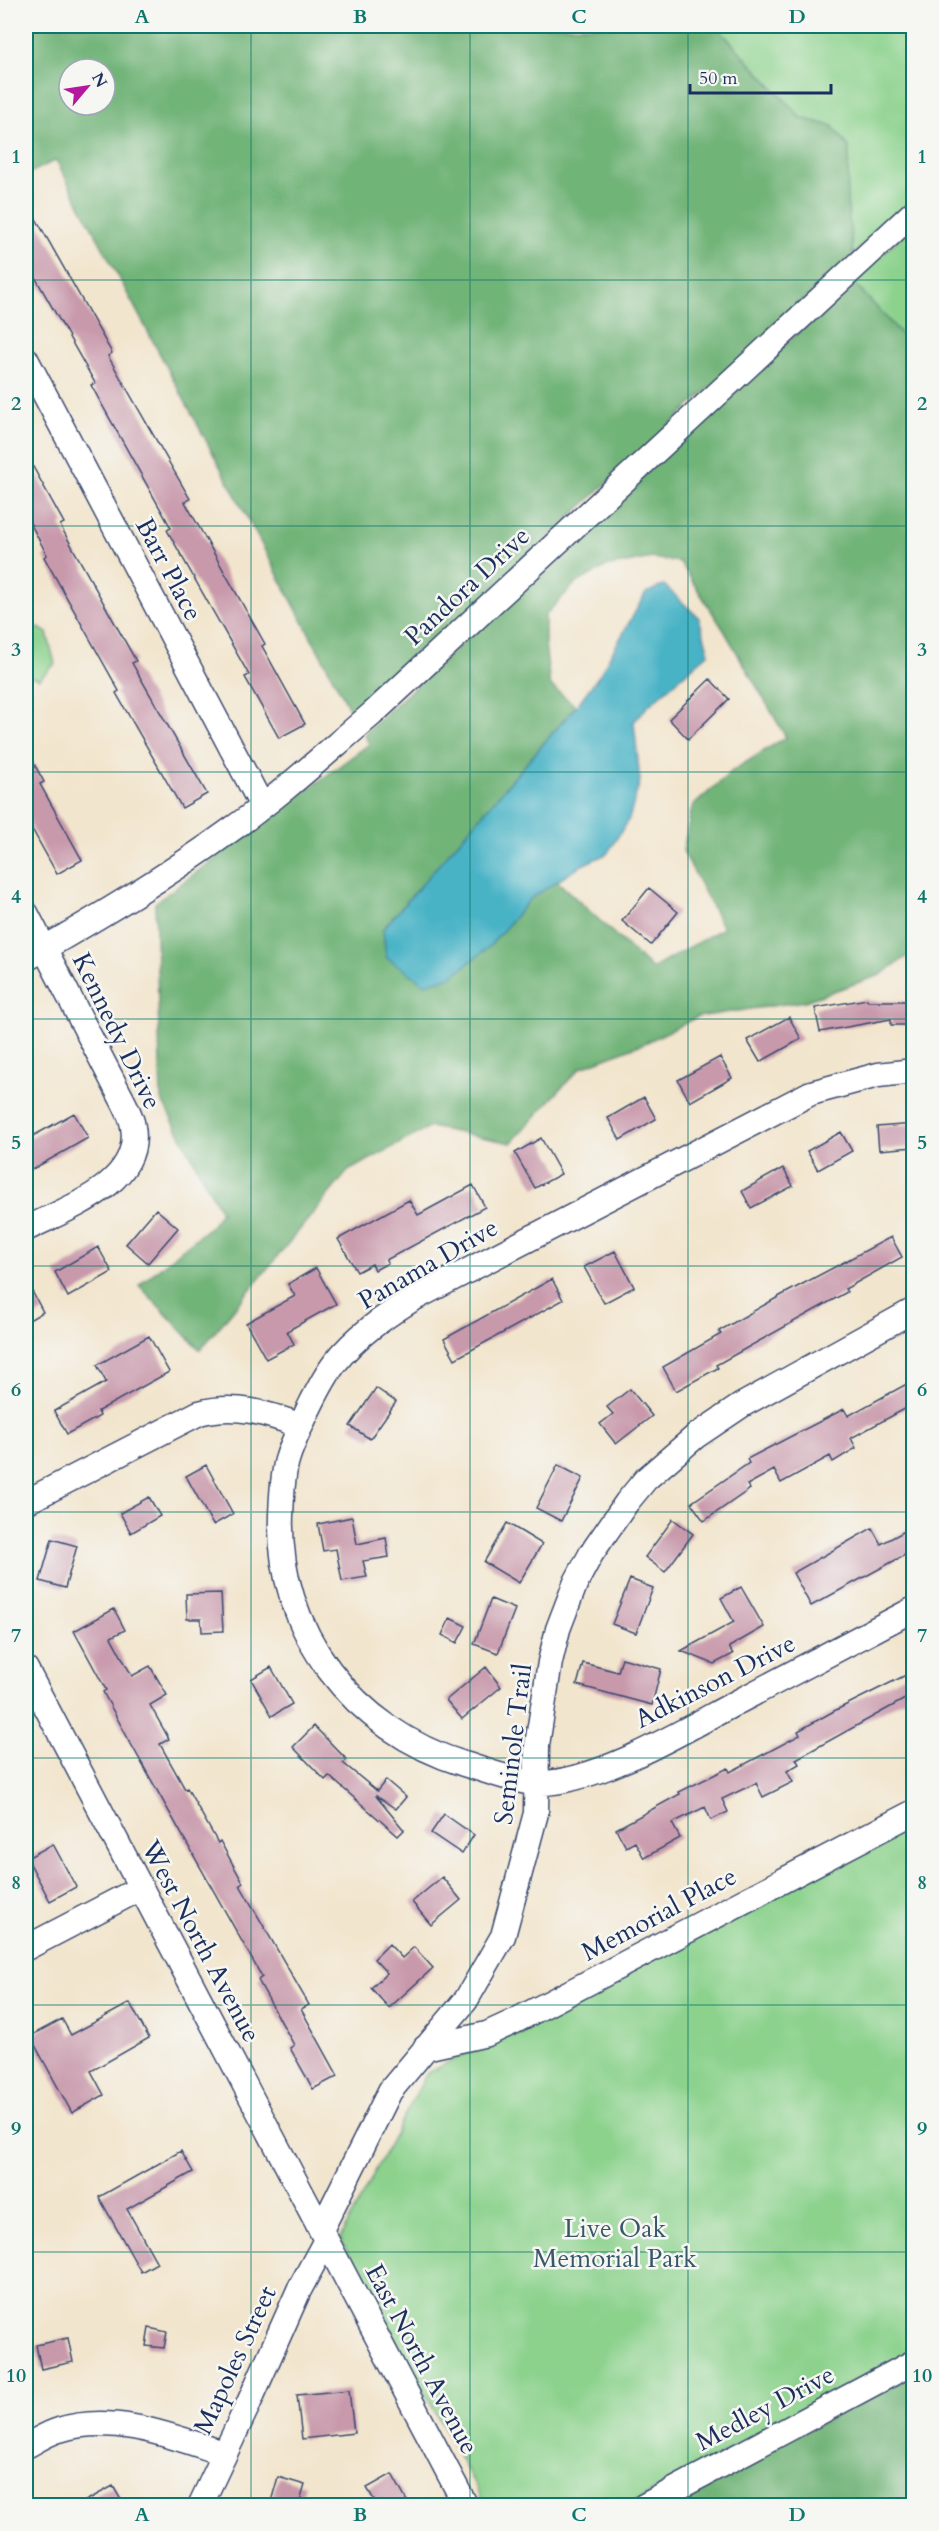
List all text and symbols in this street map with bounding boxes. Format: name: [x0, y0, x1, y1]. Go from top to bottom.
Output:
text: A: [134, 3, 150, 30]
text: B: [353, 3, 367, 30]
text: C: [571, 3, 587, 30]
text: D: [788, 3, 806, 30]
north arrow: [57, 57, 117, 117]
scale bar: [690, 57, 831, 95]
text: 50 m: [699, 66, 738, 91]
text: N: [86, 69, 112, 92]
text: 1: [11, 143, 21, 170]
text: 1: [917, 143, 927, 170]
text: 2: [11, 390, 21, 417]
text: 2: [917, 390, 927, 417]
street label: Barr Place: [127, 511, 211, 627]
street label: Pandora Drive: [397, 519, 537, 653]
text: 3: [11, 636, 21, 663]
text: 3: [917, 636, 927, 663]
text: 4: [11, 883, 21, 910]
text: 4: [917, 883, 927, 910]
street label: Kennedy Drive: [64, 947, 170, 1115]
text: 5: [11, 1129, 21, 1156]
text: 5: [917, 1129, 927, 1156]
street label: Panama Drive: [352, 1210, 504, 1318]
text: 6: [11, 1376, 21, 1403]
text: 6: [917, 1376, 927, 1403]
text: 7: [11, 1622, 21, 1649]
text: 7: [917, 1622, 927, 1649]
street label: Adkinson Drive: [629, 1626, 801, 1736]
street label: Seminole Trail: [486, 1661, 540, 1827]
street label: West North Avenue: [133, 1833, 269, 2048]
street label: Memorial Place: [575, 1858, 743, 1970]
text: 8: [11, 1869, 21, 1896]
text: 8: [917, 1869, 927, 1896]
text: 9: [11, 2115, 21, 2142]
text: 9: [917, 2115, 927, 2142]
park label: Live Oak Memorial Park: [533, 2211, 697, 2276]
street label: East North Avenue: [357, 2258, 487, 2460]
street label: Mapoles Street: [185, 2280, 285, 2440]
street label: Medley Drive: [690, 2357, 840, 2459]
text: 10: [6, 2362, 26, 2389]
text: 10: [912, 2362, 932, 2389]
text: A: [134, 2501, 150, 2528]
text: B: [353, 2501, 367, 2528]
text: C: [571, 2501, 587, 2528]
text: D: [788, 2501, 806, 2528]

